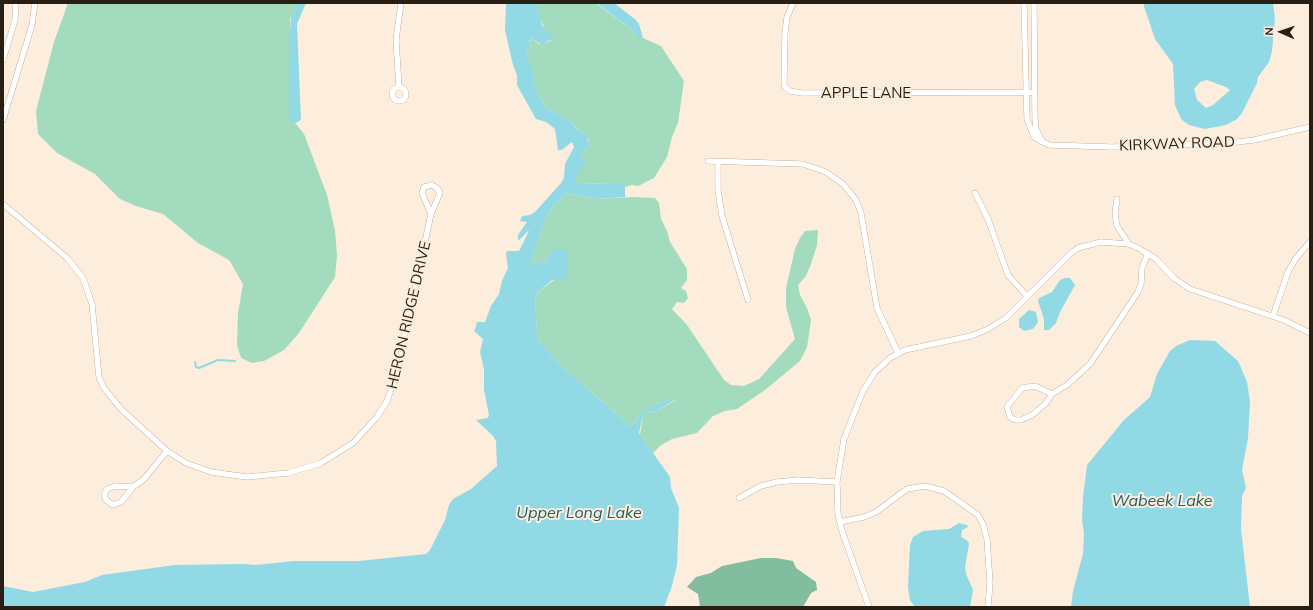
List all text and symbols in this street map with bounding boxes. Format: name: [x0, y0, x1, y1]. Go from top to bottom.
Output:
north arrow: [1261, 12, 1301, 52]
text: N: [1262, 27, 1276, 36]
street label: APPLE LANE: [821, 84, 911, 102]
street label: KIRKWAY ROAD: [1119, 133, 1235, 155]
street label: HERON RIDGE DRIVE: [383, 239, 435, 391]
water label: Wabeek Lake: [1112, 491, 1212, 511]
water label: Upper Long Lake: [516, 503, 642, 523]

